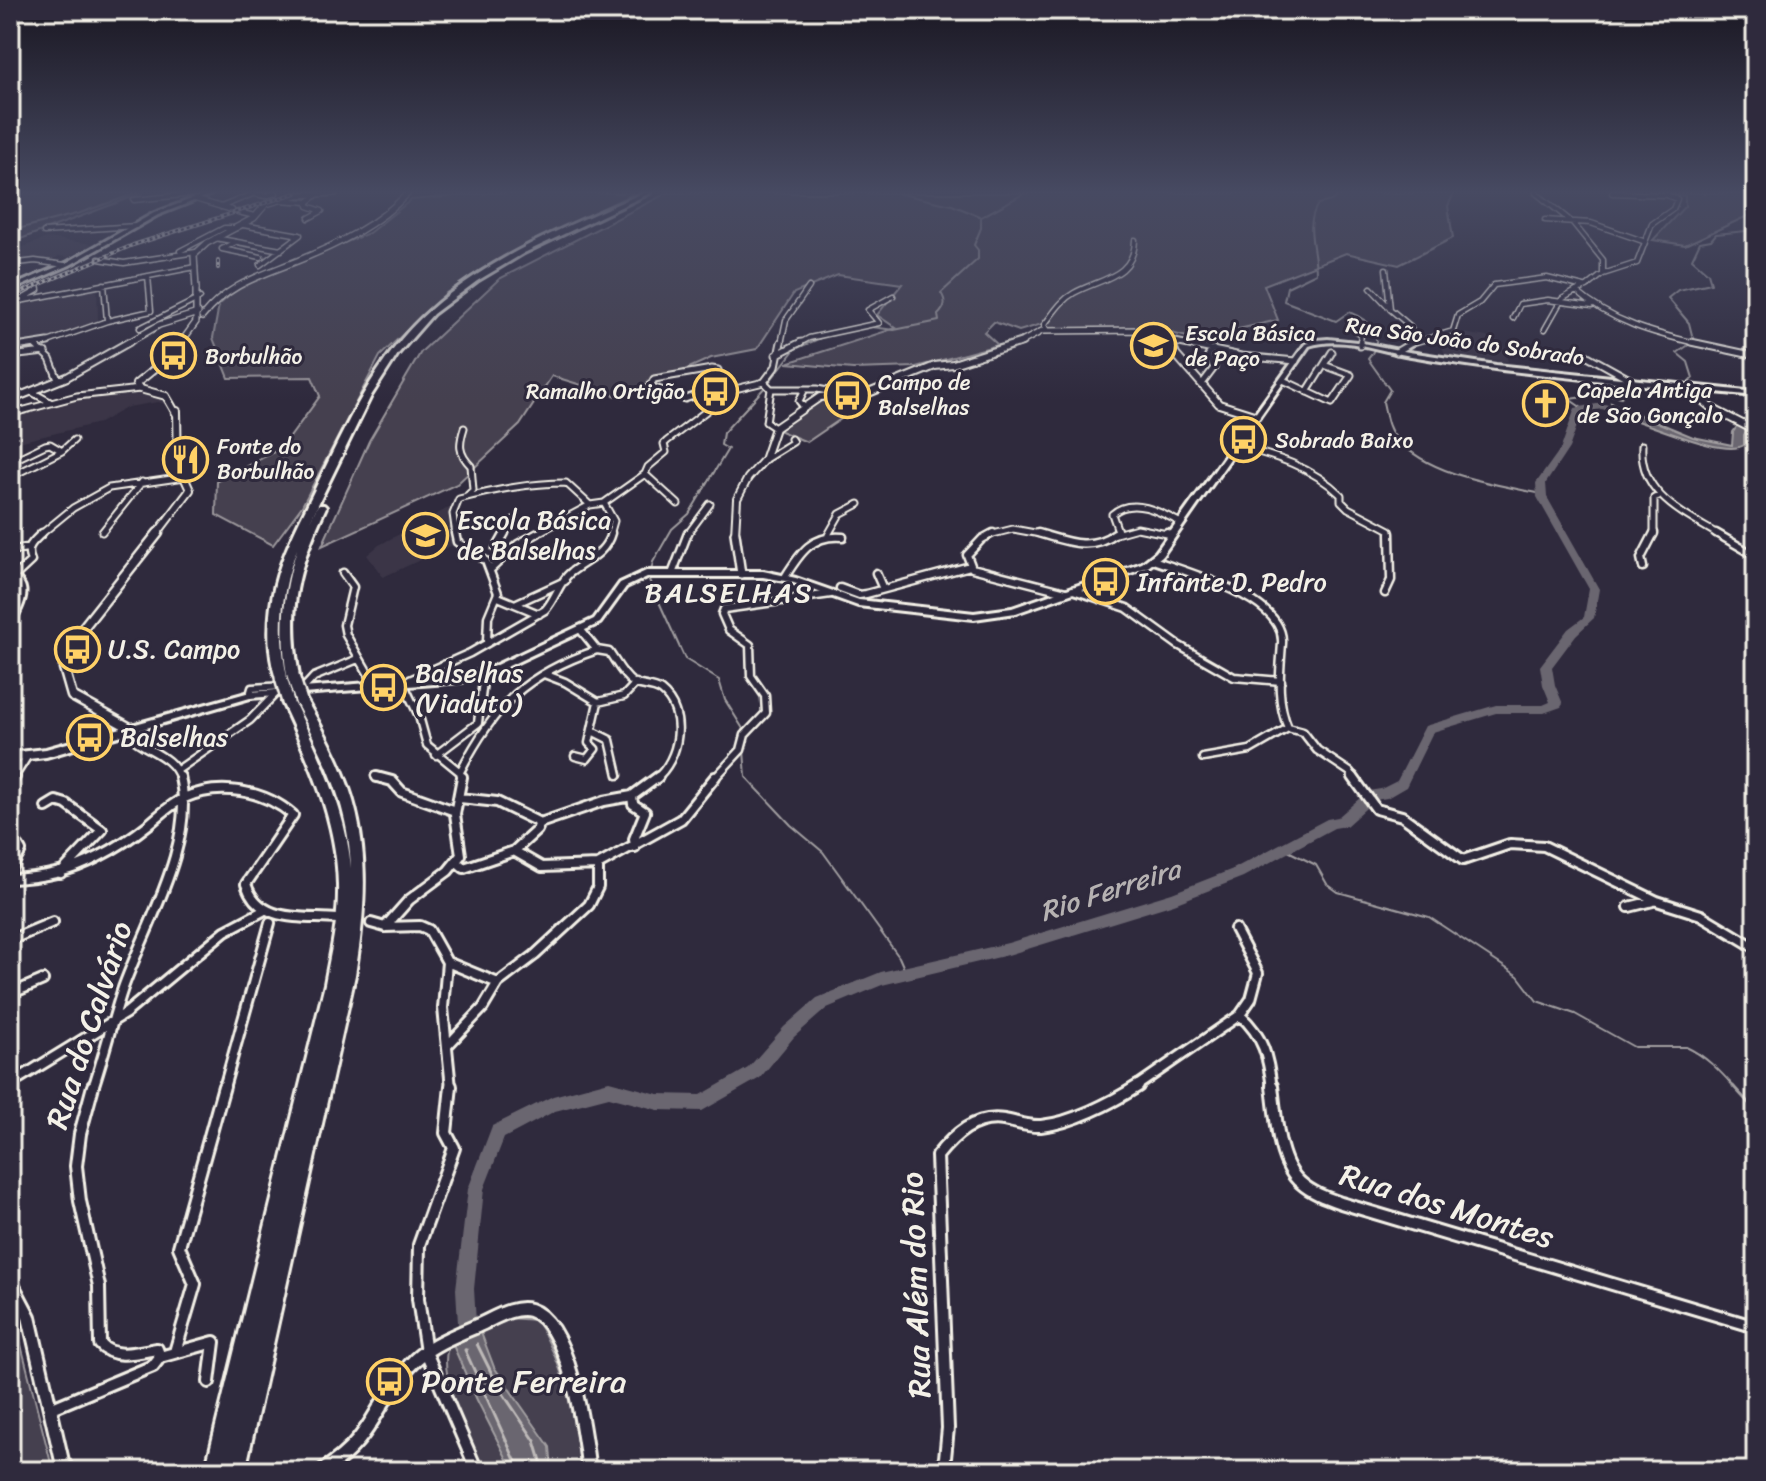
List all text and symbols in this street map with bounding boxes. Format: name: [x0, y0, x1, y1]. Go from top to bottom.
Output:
street label: Rua São João do Sobrado: [1343, 305, 1587, 377]
place label: Escola Básica de Paço: [1185, 314, 1316, 378]
school or university icon: Escola Básica de Paço: [1130, 322, 1178, 370]
bus stop icon: Borbulhão: [150, 332, 198, 380]
place label: Borbulhão: [205, 337, 302, 376]
place label: Campo de Balselhas: [878, 363, 971, 427]
bus stop icon: Ramalho Ortigão: [692, 367, 740, 415]
bus stop icon: Campo de Balselhas: [823, 371, 871, 419]
place label: Capela Antiga de São Gonçalo: [1577, 371, 1723, 435]
place label: Ramalho Ortigão: [526, 372, 685, 411]
church icon: Capela Antiga de São Gonçalo: [1522, 379, 1570, 427]
bus stop icon: Sobrado Baixo: [1220, 416, 1268, 464]
place label: Sobrado Baixo: [1275, 421, 1414, 460]
place label: Fonte do Borbulhão: [217, 427, 314, 491]
restaurant icon: Fonte do Borbulhão: [162, 435, 210, 483]
place label: Escola Básica de Balselhas: [457, 497, 611, 573]
school or university icon: Escola Básica de Balselhas: [402, 511, 450, 559]
bus stop icon: Infante D. Pedro: [1082, 558, 1130, 606]
place label: Infante D. Pedro: [1136, 559, 1327, 605]
district label: BALSELHAS: [645, 568, 813, 617]
bus stop icon: U.S. Campo: [53, 625, 101, 673]
place label: U.S. Campo: [108, 626, 240, 672]
place label: Balselhas (Viaduto): [415, 650, 523, 726]
bus stop icon: Balselhas (Viaduto): [360, 664, 408, 712]
bus stop icon: Balselhas: [65, 713, 113, 761]
place label: Balselhas: [120, 714, 228, 760]
water label: Rio Ferreira: [1033, 843, 1190, 936]
street label: Rua do Calvário: [29, 913, 150, 1136]
street label: Rua dos Montes: [1333, 1146, 1562, 1266]
street label: Rua Além do Rio: [884, 1171, 948, 1399]
place label: Ponte Ferreira: [421, 1353, 626, 1410]
bus stop icon: Ponte Ferreira: [366, 1357, 414, 1405]

